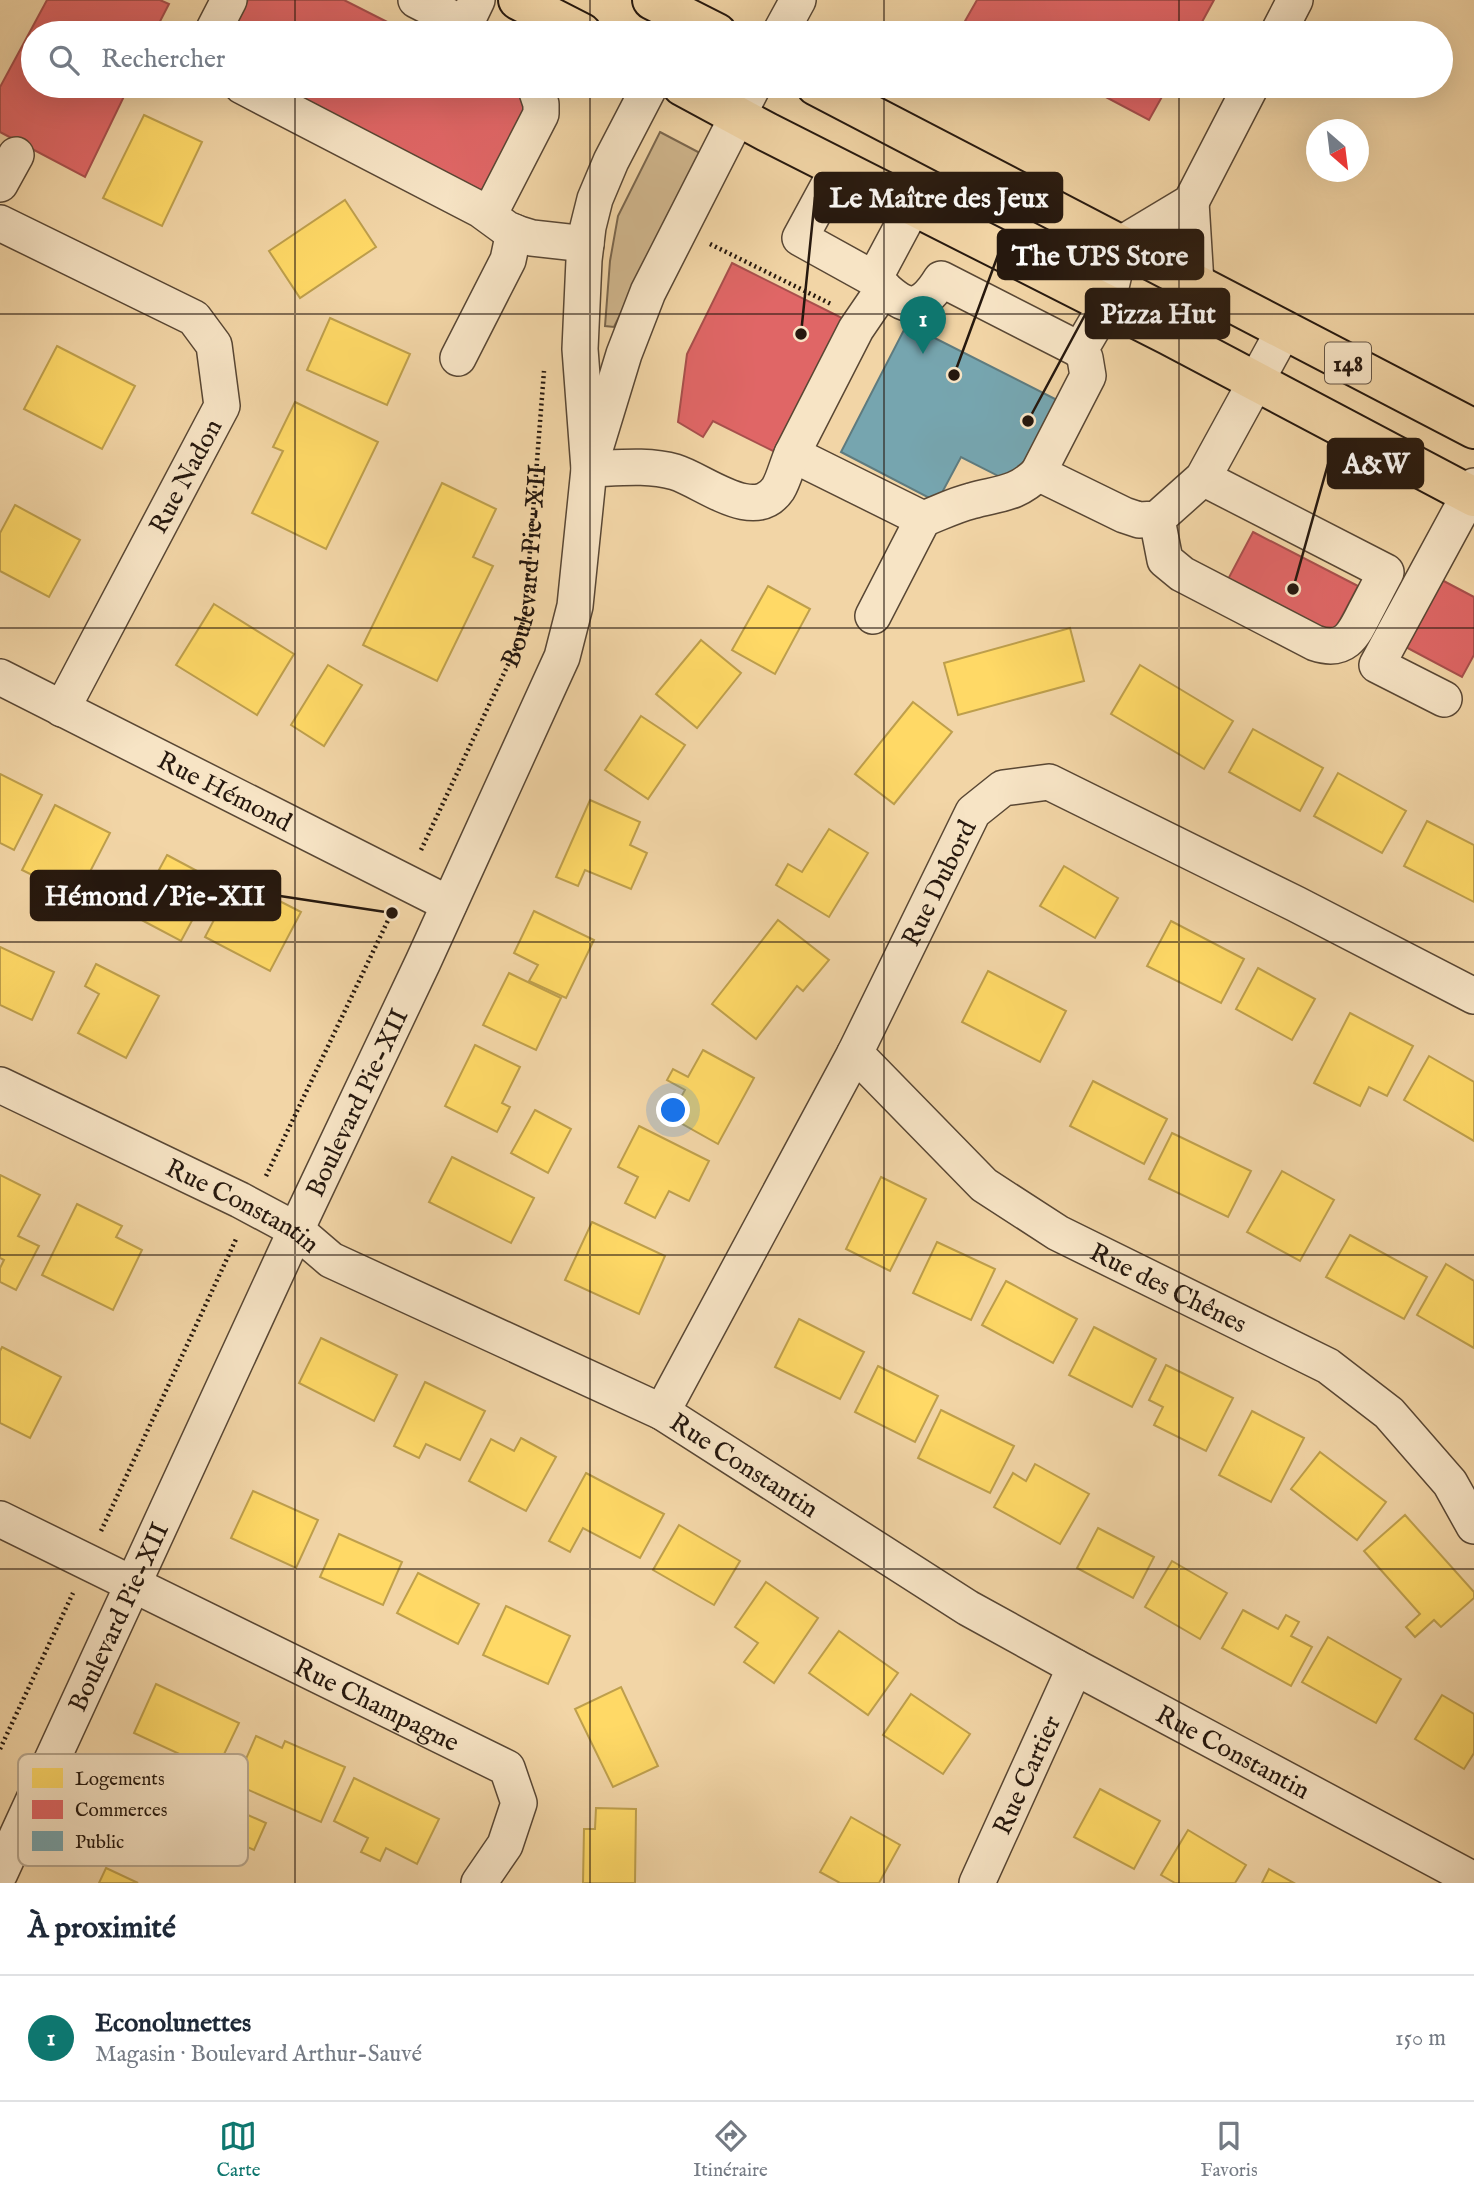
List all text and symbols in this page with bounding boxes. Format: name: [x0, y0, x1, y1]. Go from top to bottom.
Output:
search box: [21, 21, 1453, 98]
icon: search: [45, 41, 83, 79]
text: Rechercher: [101, 43, 225, 76]
north arrow: [1306, 119, 1369, 182]
callout: Le Maître des Jeux: [815, 173, 1062, 222]
text: Le Maître des Jeux: [829, 182, 1049, 217]
callout: The UPS Store: [998, 230, 1203, 279]
text: The UPS Store: [1011, 240, 1188, 275]
callout: Pizza Hut: [1086, 289, 1229, 338]
pin: 1: [900, 296, 946, 354]
text: Pizza Hut: [1100, 298, 1216, 333]
road number: 148: [1325, 342, 1371, 384]
street label: Rue Nadon: [142, 413, 230, 540]
callout: A&W: [1328, 439, 1423, 488]
text: A&W: [1342, 448, 1412, 483]
street label: Boulevard Pie-XII: [494, 463, 555, 673]
street label: Rue Hémond: [151, 744, 297, 840]
street label: Rue Dubord: [895, 815, 985, 952]
callout: Hémond / Pie-XII: [31, 871, 280, 920]
text: Hémond / Pie-XII: [45, 880, 265, 915]
street label: Boulevard Pie-XII: [299, 1004, 417, 1203]
your location: [656, 1093, 690, 1127]
street label: Rue Constantin: [160, 1152, 326, 1261]
street label: Rue des Chênes: [1084, 1236, 1252, 1341]
street label: Rue Constantin: [663, 1406, 824, 1526]
street label: Boulevard Pie-XII: [61, 1518, 177, 1717]
street label: Rue Champagne: [288, 1651, 464, 1760]
street label: Rue Constantin: [1150, 1698, 1315, 1807]
street label: Rue Cartier: [986, 1710, 1069, 1840]
legend: [18, 1754, 248, 1866]
text: Logements: [75, 1768, 165, 1792]
text: Commerces: [75, 1799, 167, 1823]
text: Public: [75, 1831, 124, 1855]
text: À proximité: [28, 1910, 176, 1948]
text: Econolunettes: [95, 2007, 251, 2040]
text: 1: [47, 2024, 55, 2053]
text: 150 m: [1395, 2024, 1446, 2053]
text: Magasin · Boulevard Arthur-Sauvé: [95, 2040, 422, 2069]
tab: Carte: [216, 2117, 260, 2183]
tab: Itinéraire: [693, 2117, 768, 2183]
tab: Favoris: [1201, 2117, 1258, 2183]

